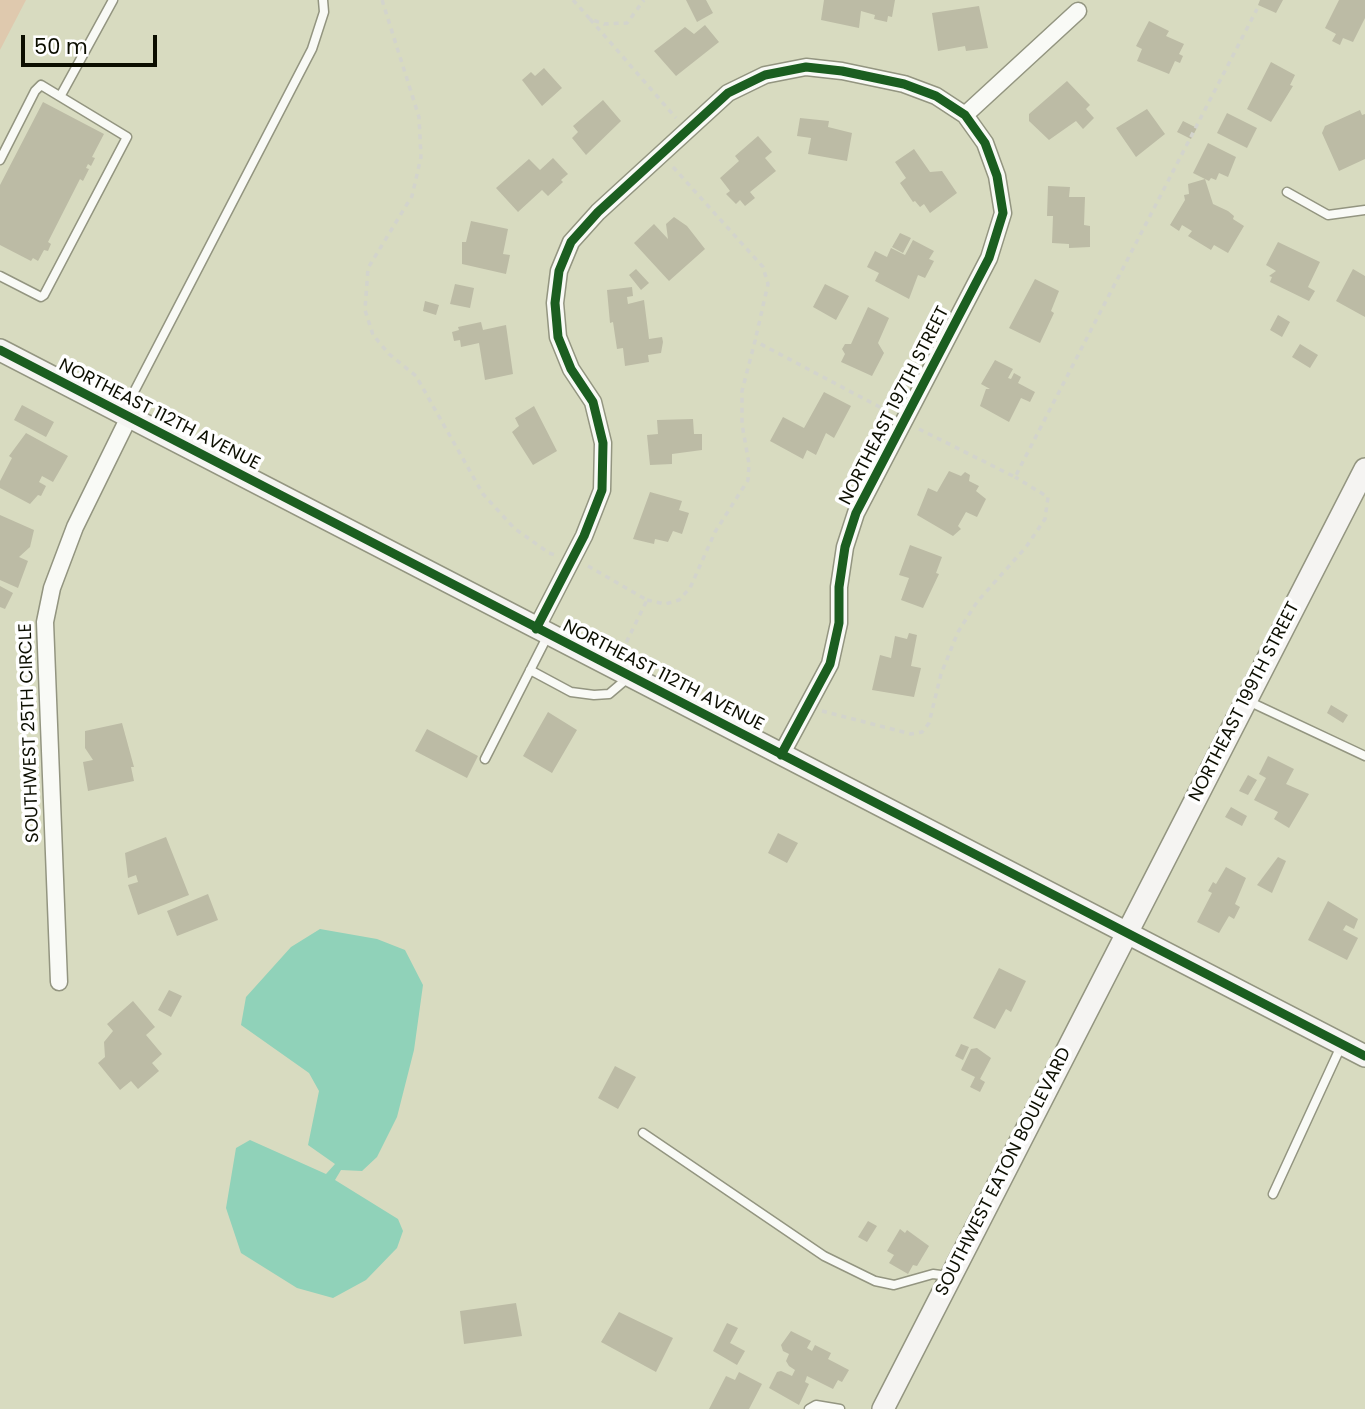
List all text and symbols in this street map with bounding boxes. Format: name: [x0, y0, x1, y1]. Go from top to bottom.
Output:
scale bar: [24, 21, 161, 65]
text: 50 m: [34, 32, 88, 61]
street label: NORTHEAST 197TH STREET: [835, 303, 955, 509]
street label: NORTHEAST 112TH AVENUE: [55, 355, 263, 475]
street label: NORTHEAST 199TH STREET: [1185, 599, 1305, 805]
street label: NORTHEAST 112TH AVENUE: [559, 616, 767, 736]
street label: SOUTHWEST 25TH CIRCLE: [15, 623, 45, 843]
street label: SOUTHWEST EATON BOULEVARD: [932, 1044, 1076, 1300]

